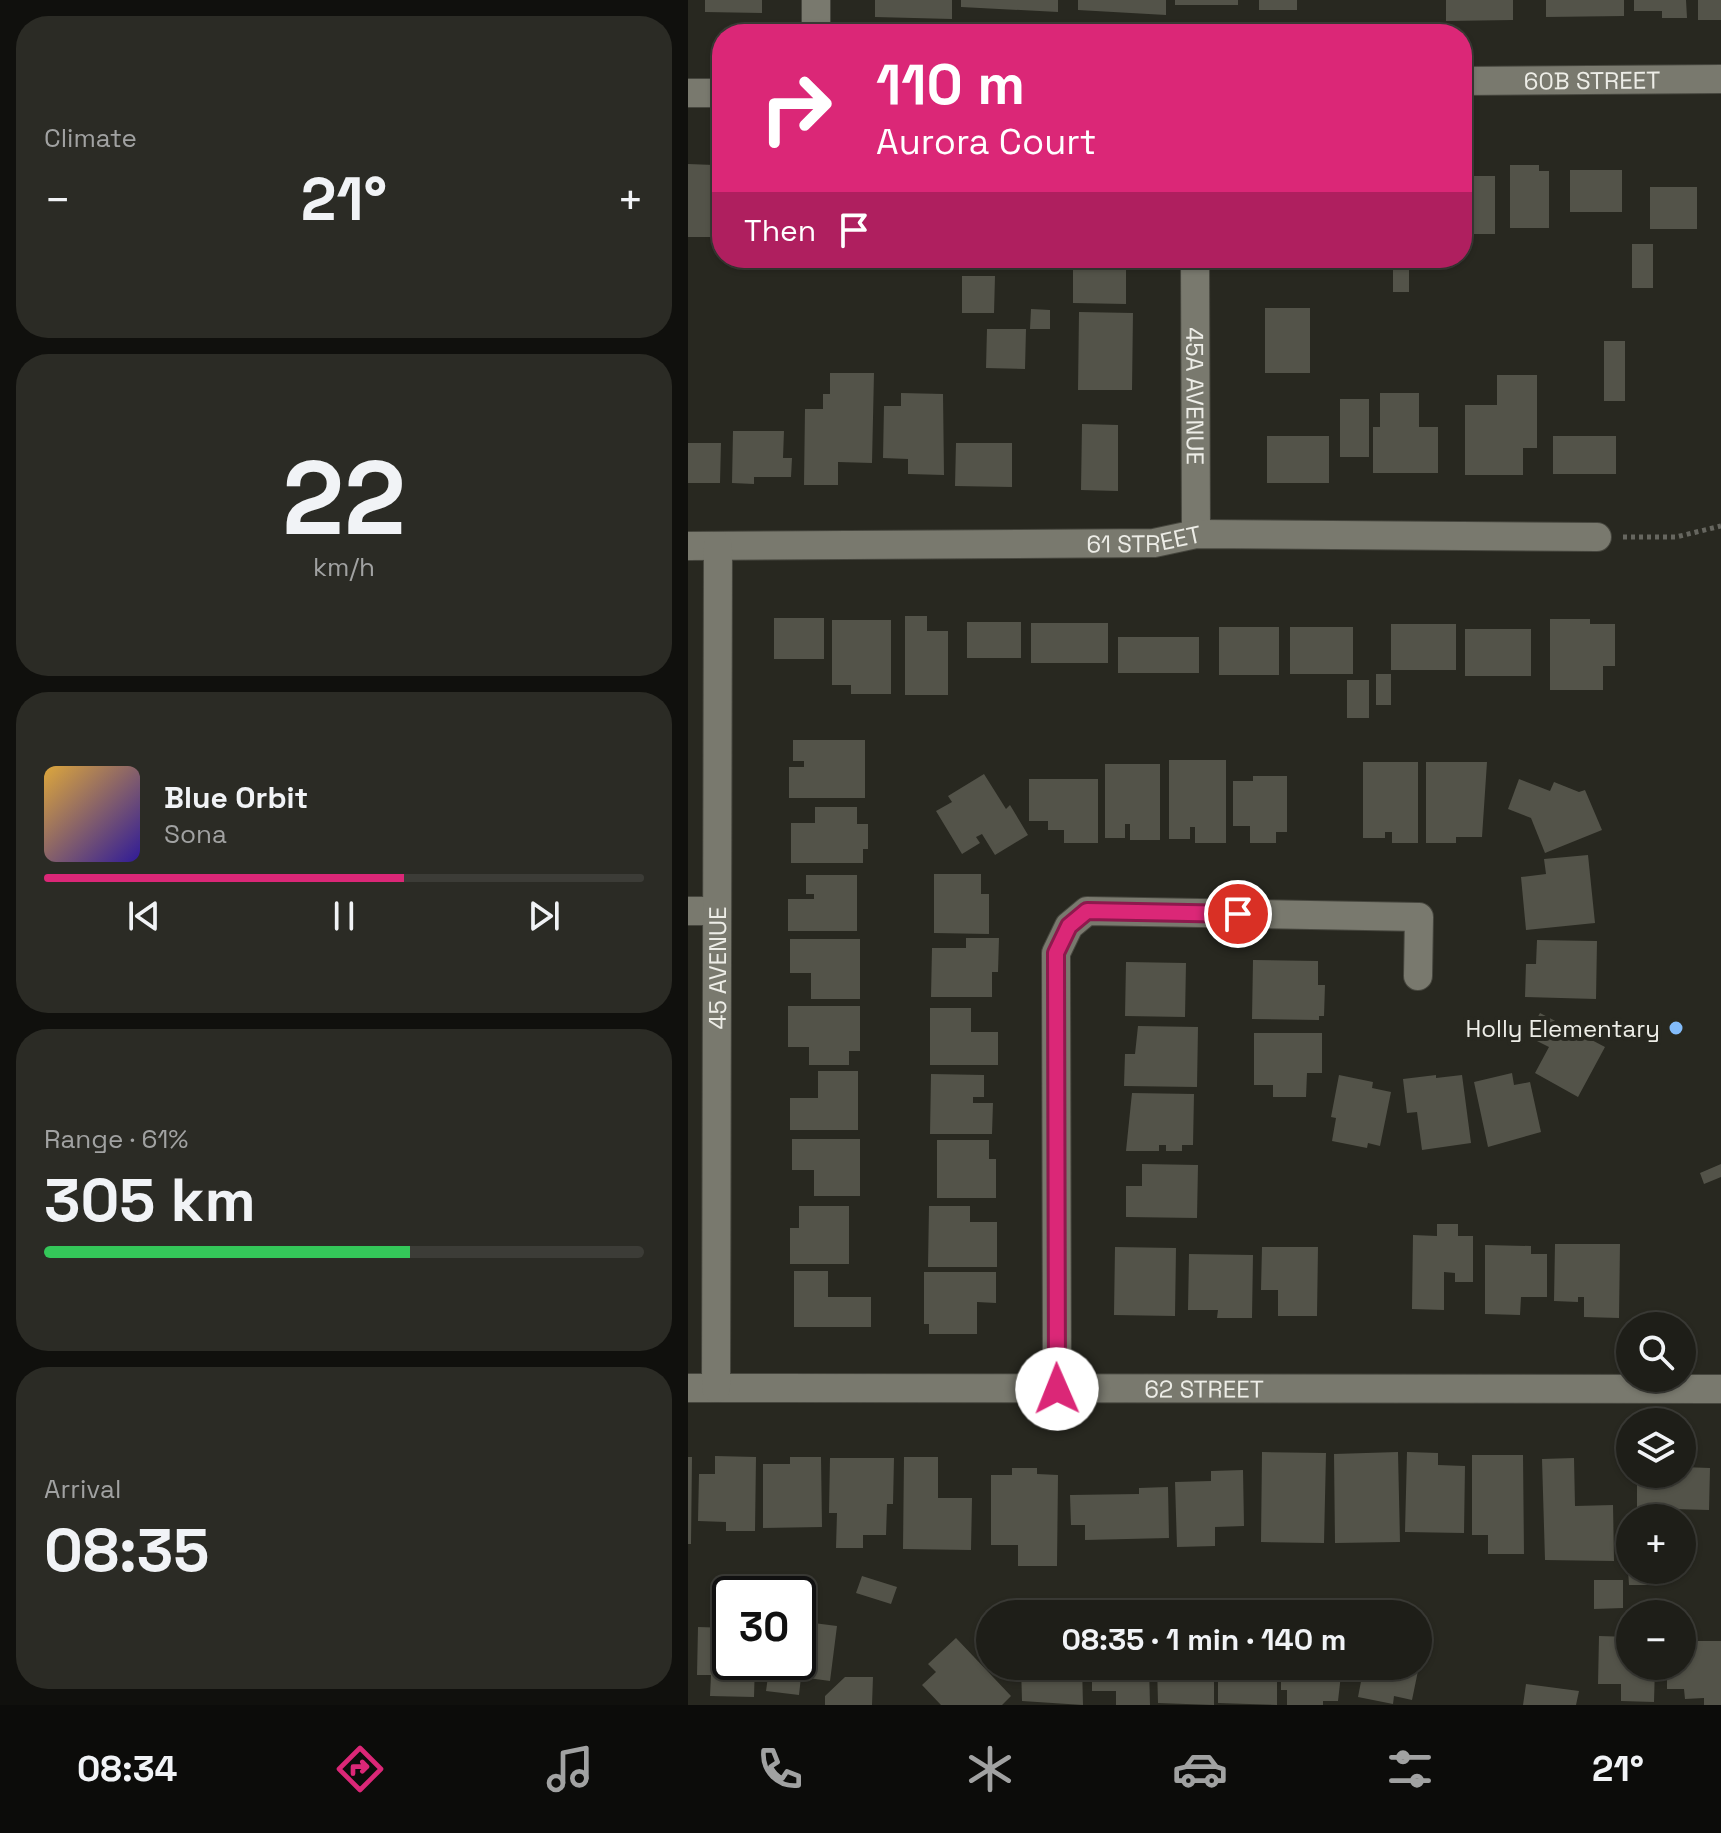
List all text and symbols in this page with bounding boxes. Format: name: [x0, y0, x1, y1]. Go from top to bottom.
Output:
text: 110 m: [876, 49, 1025, 120]
icon: right: [744, 56, 848, 160]
street label: 60B STREET: [1524, 64, 1660, 96]
text: Aurora Court: [876, 119, 1096, 165]
text: Climate: [44, 121, 137, 155]
text: 21°: [301, 161, 387, 238]
text: −: [44, 172, 71, 228]
text: +: [617, 172, 644, 228]
icon: arrive: [832, 208, 876, 252]
text: Then: [744, 211, 816, 250]
street label: 45A AVENUE: [1180, 327, 1211, 465]
text: 22: [282, 432, 406, 564]
street label: 61 STREET: [1086, 518, 1204, 559]
text: km/h: [313, 550, 375, 584]
text: Blue Orbit: [164, 778, 308, 817]
text: Sona: [164, 817, 227, 851]
pin: [1204, 880, 1272, 948]
icon: arrive: [1216, 892, 1260, 936]
icon: previous: [122, 894, 166, 938]
icon: pause: [322, 894, 366, 938]
icon: next: [522, 894, 566, 938]
street label: 45 AVENUE: [701, 906, 733, 1030]
place label: Holly Elementary: [1465, 1013, 1660, 1044]
marker: Holly Elementary: [1667, 1019, 1685, 1037]
text: Range · 61%: [44, 1122, 188, 1156]
text: 305 km: [44, 1162, 256, 1239]
map controls: [1616, 1312, 1696, 1680]
button: search: [1616, 1312, 1696, 1392]
position arrow: [1015, 1347, 1099, 1431]
street label: 62 STREET: [1144, 1373, 1264, 1404]
button: layers: [1616, 1408, 1696, 1488]
text: Arrival: [44, 1472, 121, 1506]
button: +: [1616, 1504, 1696, 1584]
text: 08:35: [44, 1512, 209, 1589]
speed limit sign: 30: [712, 1576, 816, 1680]
button: −: [1616, 1600, 1696, 1680]
text: 08:35 · 1 min · 140 m: [1062, 1620, 1346, 1659]
icon: directions: [332, 1741, 388, 1797]
icon: music: [542, 1741, 598, 1797]
icon: phone: [752, 1741, 808, 1797]
icon: climate: [962, 1741, 1018, 1797]
icon: car: [1172, 1741, 1228, 1797]
icon: filters: [1382, 1741, 1438, 1797]
text: 08:34: [77, 1746, 177, 1792]
text: 21°: [1592, 1746, 1644, 1792]

